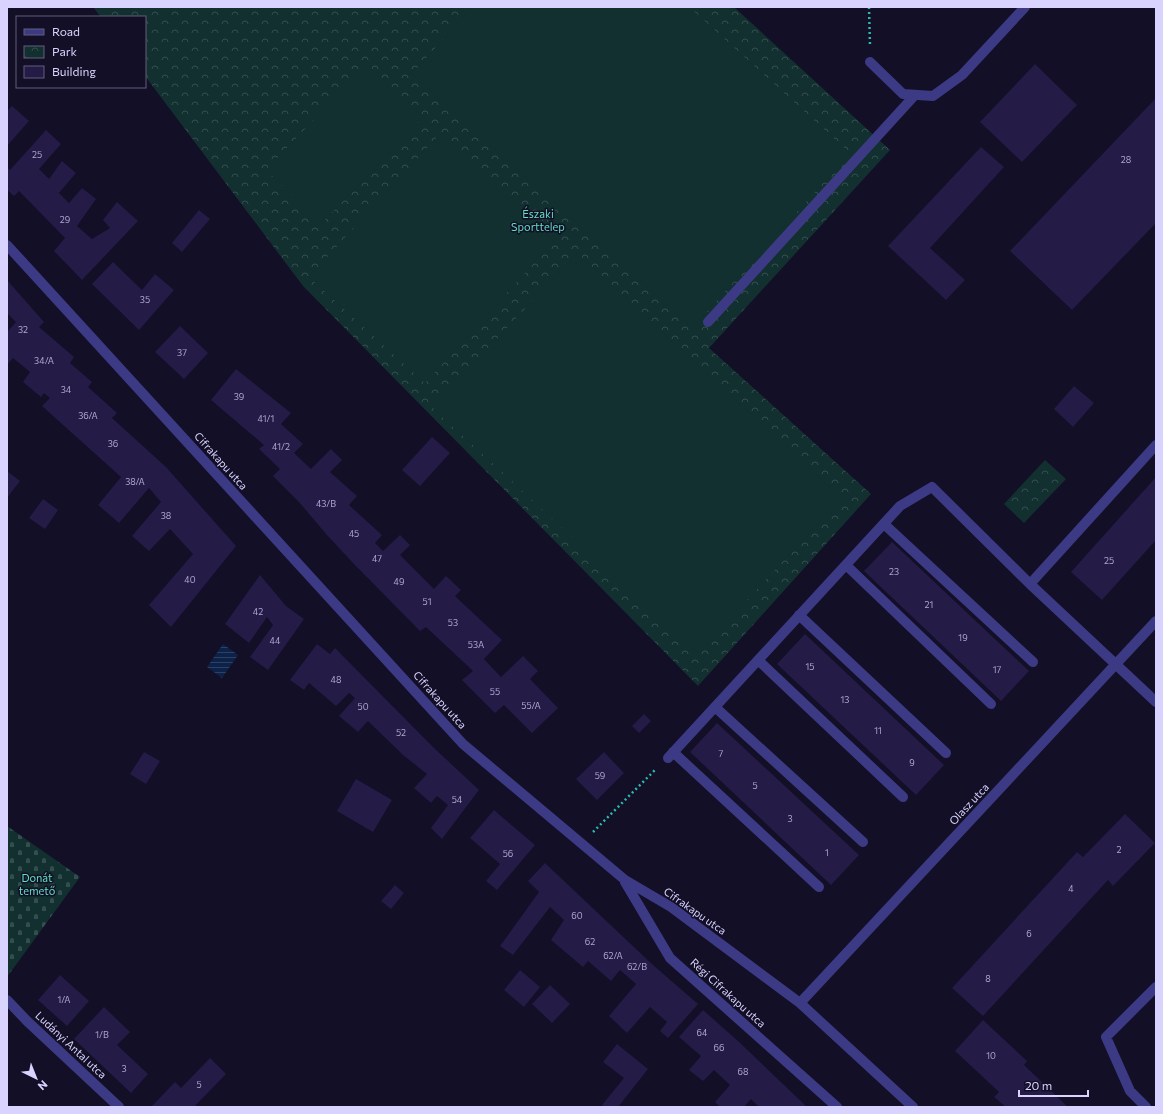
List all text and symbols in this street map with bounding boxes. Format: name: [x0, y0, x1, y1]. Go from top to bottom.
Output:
legend: [16, 16, 146, 88]
text: Road: [52, 24, 80, 38]
text: Park: [52, 44, 78, 58]
text: Building: [52, 64, 96, 78]
house number: 25: [32, 149, 42, 160]
house number: 28: [1121, 154, 1131, 165]
park label: Északi Sporttelep: [511, 206, 565, 233]
house number: 29: [60, 214, 70, 225]
house number: 35: [140, 294, 150, 305]
house number: 32: [18, 324, 28, 335]
house number: 37: [177, 347, 187, 358]
house number: 34/A: [34, 355, 54, 366]
house number: 34: [61, 384, 72, 395]
house number: 39: [234, 391, 244, 402]
house number: 36/A: [78, 410, 98, 421]
house number: 41/1: [258, 413, 274, 424]
street label: Cifrakapu utca: [192, 429, 251, 492]
house number: 36: [108, 438, 118, 449]
house number: 41/2: [272, 441, 290, 452]
house number: 38/A: [125, 476, 145, 487]
house number: 43/B: [316, 498, 336, 509]
house number: 38: [161, 510, 171, 521]
house number: 45: [349, 528, 359, 539]
house number: 47: [372, 553, 382, 564]
house number: 25: [1104, 555, 1114, 566]
house number: 23: [889, 566, 899, 577]
house number: 40: [184, 574, 196, 585]
house number: 49: [394, 576, 404, 587]
house number: 51: [422, 596, 432, 607]
house number: 21: [925, 599, 933, 610]
house number: 42: [253, 606, 263, 617]
house number: 53: [448, 617, 458, 628]
house number: 19: [958, 632, 968, 643]
house number: 44: [270, 635, 281, 646]
house number: 53A: [468, 639, 484, 650]
house number: 15: [805, 661, 815, 672]
house number: 17: [993, 664, 1002, 675]
street label: Cifrakapu utca: [411, 668, 470, 731]
house number: 48: [331, 674, 341, 685]
house number: 55: [490, 686, 500, 697]
house number: 13: [841, 694, 849, 705]
house number: 55/A: [521, 700, 541, 711]
house number: 50: [357, 701, 369, 712]
house number: 11: [874, 725, 882, 736]
house number: 52: [396, 727, 406, 738]
house number: 7: [719, 748, 724, 759]
house number: 9: [909, 757, 915, 768]
house number: 59: [595, 770, 605, 781]
house number: 5: [752, 780, 758, 791]
street label: Olasz utca: [946, 780, 991, 827]
house number: 54: [452, 794, 463, 805]
house number: 3: [787, 813, 793, 824]
house number: 2: [1117, 844, 1122, 855]
house number: 1: [825, 847, 829, 858]
house number: 56: [503, 848, 513, 859]
park label: Donát temető: [19, 871, 56, 897]
house number: 4: [1068, 883, 1074, 894]
street label: Cifrakapu utca: [662, 884, 729, 937]
house number: 60: [571, 910, 583, 921]
house number: 6: [1026, 928, 1032, 939]
house number: 62: [585, 936, 595, 947]
house number: 62/A: [603, 950, 623, 961]
street label: Régi Cifrakapu utca: [688, 955, 769, 1030]
house number: 62/B: [627, 961, 647, 972]
house number: 8: [985, 973, 991, 984]
house number: 1/A: [57, 994, 71, 1005]
street label: Ludányi Antal utca: [33, 1008, 109, 1081]
house number: 64: [697, 1027, 708, 1038]
house number: 1/B: [95, 1029, 109, 1040]
house number: 66: [714, 1042, 724, 1053]
house number: 10: [986, 1050, 996, 1061]
north arrow: [16, 1058, 56, 1098]
house number: 3: [121, 1063, 127, 1074]
house number: 68: [738, 1066, 748, 1077]
scale bar: [1019, 1072, 1088, 1098]
text: N: [36, 1078, 51, 1093]
text: 20 m: [1025, 1078, 1052, 1092]
house number: 5: [196, 1079, 202, 1090]

